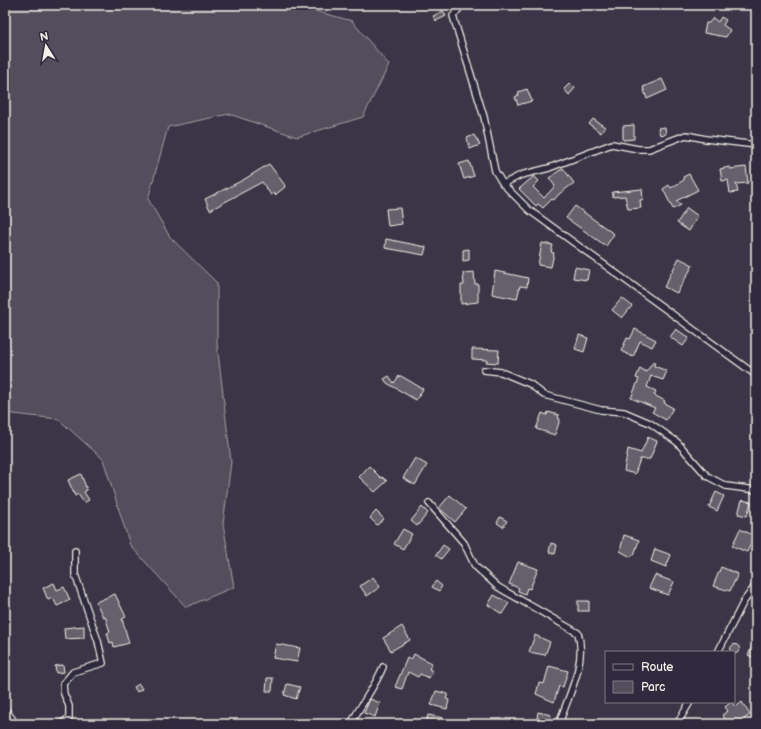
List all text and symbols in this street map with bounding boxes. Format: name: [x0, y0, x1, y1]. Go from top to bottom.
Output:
north arrow: [26, 26, 66, 66]
text: N: [39, 30, 49, 44]
legend: [605, 651, 735, 703]
text: Route: [641, 660, 673, 675]
text: Parc: [641, 680, 665, 695]

